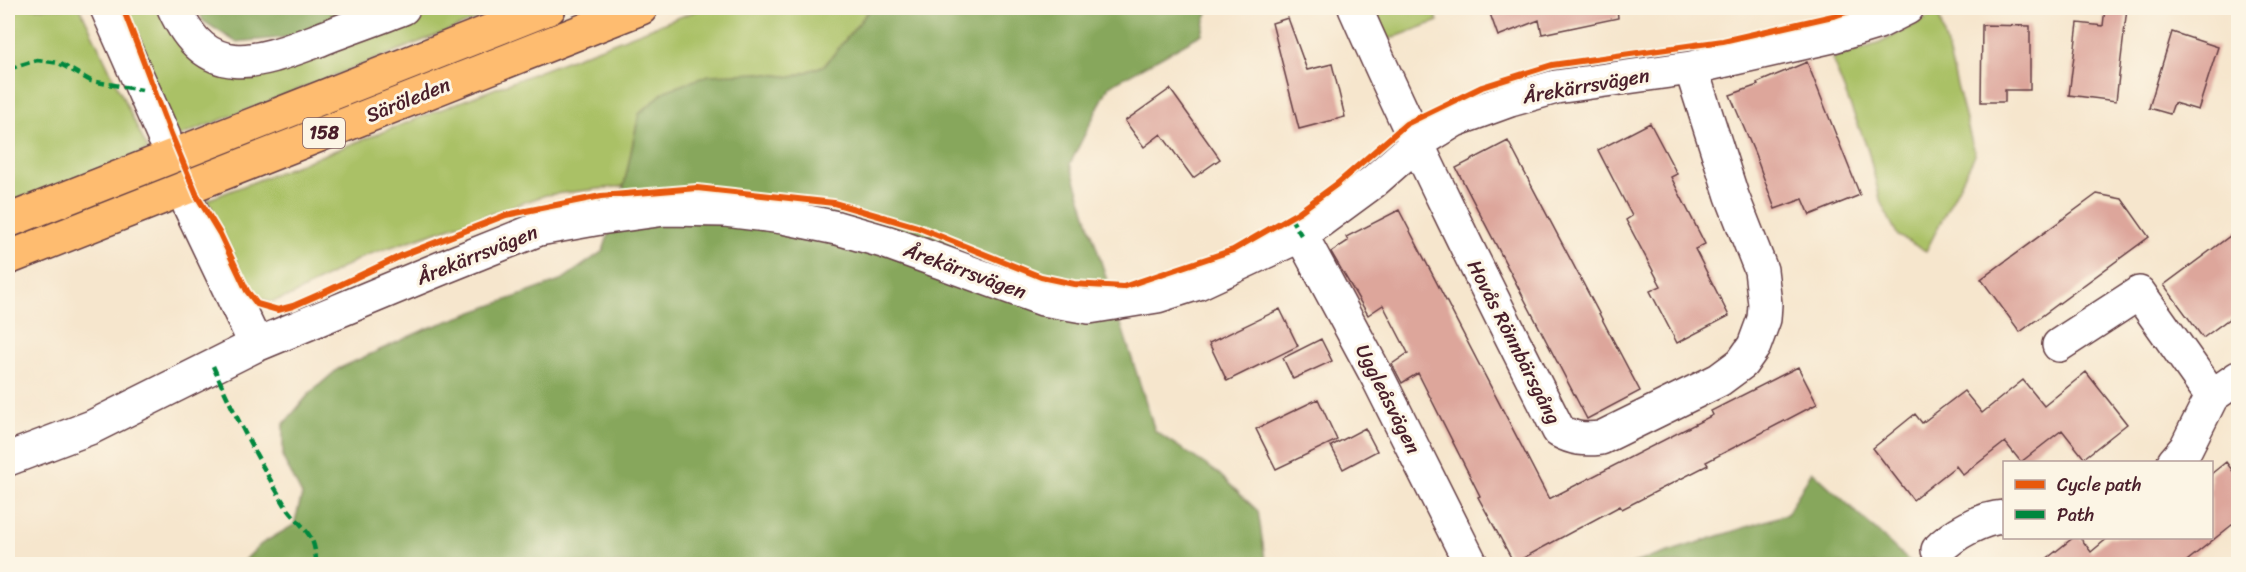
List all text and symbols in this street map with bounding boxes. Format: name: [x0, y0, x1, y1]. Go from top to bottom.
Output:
street label: Årekärrsvägen: [1519, 58, 1652, 115]
street label: Säröleden: [360, 67, 456, 133]
road number: 158: [303, 118, 345, 148]
street label: Årekärrsvägen: [410, 215, 543, 296]
street label: Årekärrsvägen: [898, 232, 1031, 309]
street label: Hovås Rönnbärsgång: [1457, 253, 1571, 431]
street label: Uggleåsvägen: [1345, 338, 1431, 460]
legend: [2003, 461, 2213, 539]
text: Cycle path: [2057, 469, 2141, 501]
text: Path: [2057, 499, 2094, 531]

